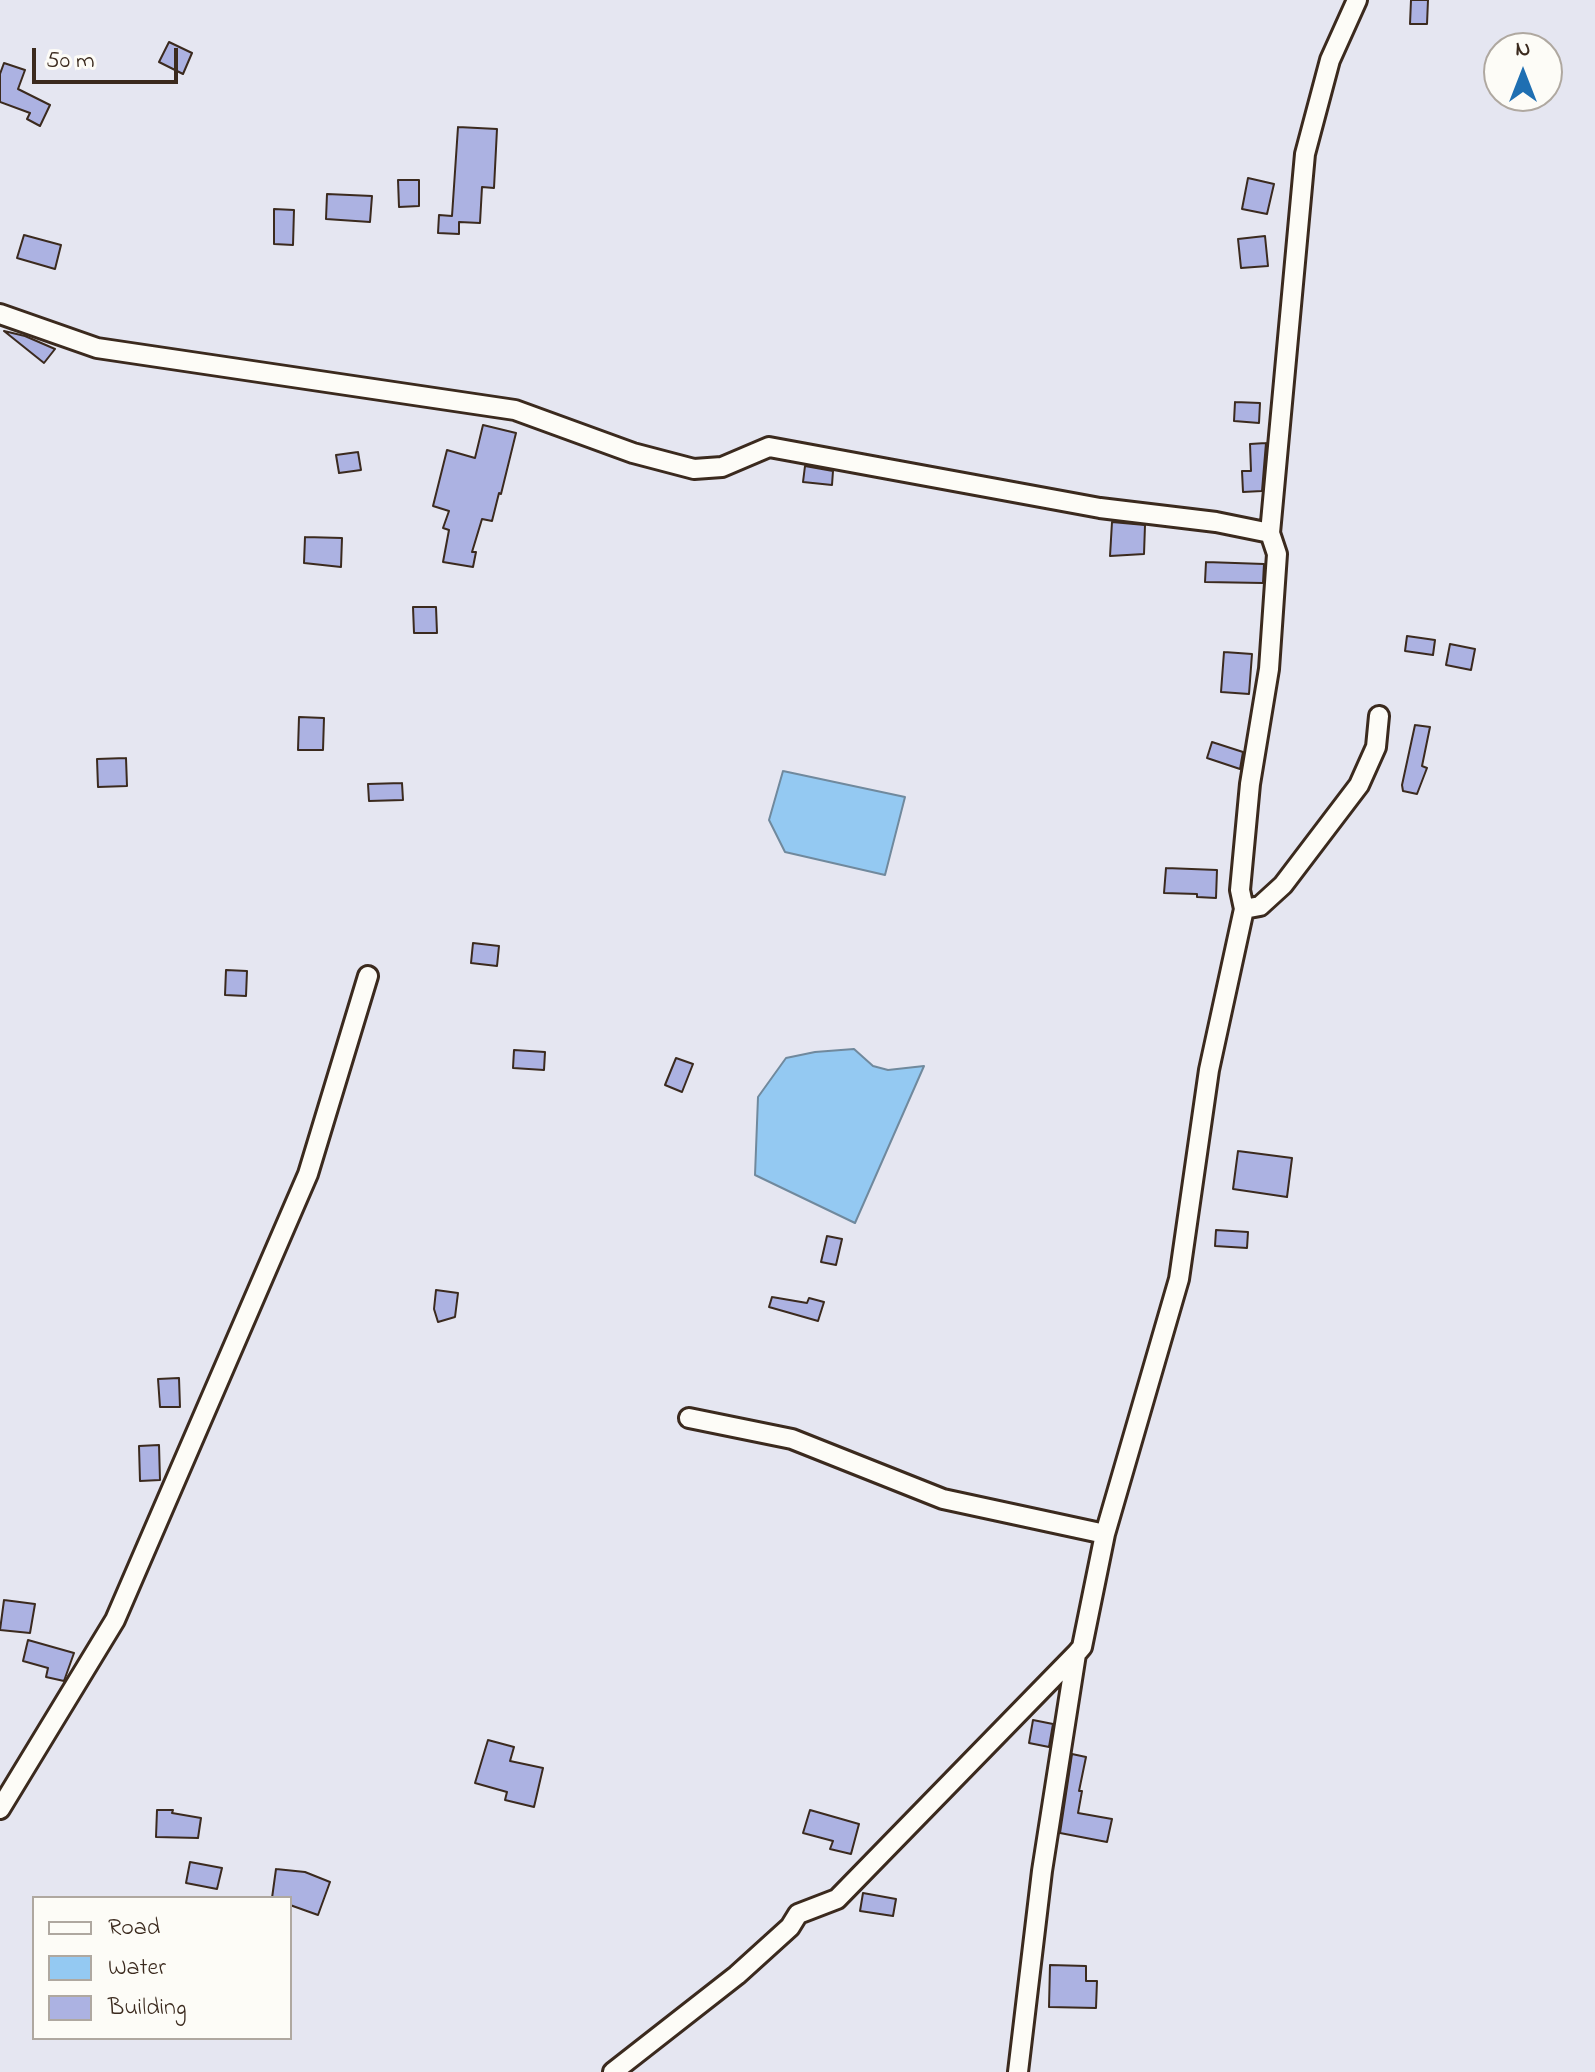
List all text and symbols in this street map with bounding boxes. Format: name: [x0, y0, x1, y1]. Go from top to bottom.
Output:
scale bar: [36, 32, 182, 82]
north arrow: [1483, 32, 1563, 112]
text: N: [1516, 34, 1530, 66]
text: 50 m: [46, 44, 95, 79]
legend: [32, 1896, 292, 2040]
text: Road: [108, 1911, 160, 1946]
text: Water: [108, 1951, 166, 1986]
text: Building: [108, 1991, 187, 2026]

